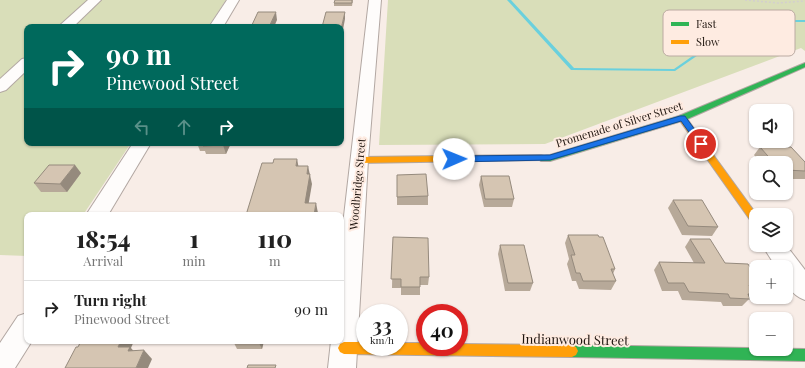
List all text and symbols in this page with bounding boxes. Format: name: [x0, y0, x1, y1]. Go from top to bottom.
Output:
legend: [663, 10, 795, 56]
text: Fast: [696, 16, 716, 31]
text: Slow: [696, 34, 720, 49]
text: 90 m: [106, 35, 171, 72]
icon: right: [40, 40, 92, 92]
text: Pinewood Street: [106, 71, 238, 95]
street label: Promenade of Silver Street: [554, 98, 684, 150]
map controls: [749, 104, 793, 356]
button: sound: [749, 104, 793, 148]
icon: left: [131, 116, 153, 138]
icon: ahead: [173, 116, 195, 138]
icon: right: [215, 116, 237, 138]
pin: [684, 127, 718, 161]
icon: arrive: [690, 133, 712, 155]
street label: Woodbridge Street: [345, 137, 368, 231]
position arrow: [433, 138, 475, 180]
button: search: [749, 156, 793, 200]
button: layers: [749, 208, 793, 252]
text: 18:54: [76, 222, 131, 254]
text: 1: [189, 222, 199, 254]
text: 110: [258, 222, 292, 254]
text: Arrival: [83, 252, 123, 269]
text: min: [182, 252, 206, 269]
text: m: [269, 252, 281, 269]
button: +: [749, 260, 793, 304]
text: Turn right: [74, 290, 147, 310]
icon: right: [40, 298, 62, 320]
text: 90 m: [294, 299, 328, 319]
speed limit sign: 40: [416, 304, 468, 356]
text: Pinewood Street: [74, 310, 170, 327]
text: 33: [372, 311, 392, 338]
button: −: [749, 312, 793, 356]
street label: Indianwood Street: [521, 330, 629, 348]
text: km/h: [370, 333, 394, 347]

